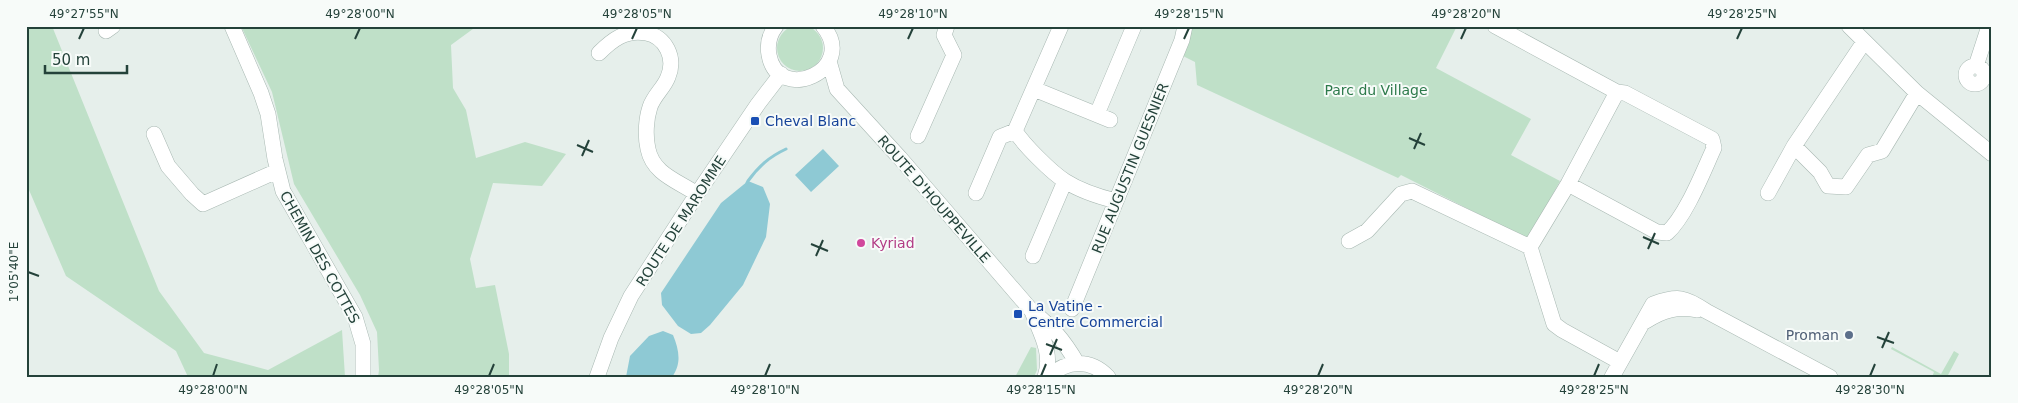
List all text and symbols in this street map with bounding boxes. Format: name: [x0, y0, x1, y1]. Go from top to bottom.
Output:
text: 49°27'55"N: [49, 7, 119, 21]
text: 49°28'00"N: [325, 7, 395, 21]
text: 49°28'05"N: [602, 7, 672, 21]
text: 49°28'10"N: [878, 7, 948, 21]
text: 49°28'15"N: [1154, 7, 1224, 21]
text: 49°28'20"N: [1431, 7, 1501, 21]
text: 49°28'25"N: [1707, 7, 1777, 21]
scale bar: [45, 42, 128, 74]
text: 50 m: [52, 51, 90, 69]
street label: RUE AUGUSTIN GUESNIER: [1088, 80, 1172, 256]
park label: Parc du Village: [1324, 82, 1428, 98]
place label: Cheval Blanc: [765, 113, 856, 129]
marker: Cheval Blanc: [749, 115, 761, 127]
street label: ROUTE D'HOUPPEVILLE: [874, 132, 994, 266]
street label: ROUTE DE MAROMME: [633, 153, 729, 289]
street label: CHEMIN DES COTTES: [277, 188, 363, 326]
place label: Kyriad: [871, 235, 915, 251]
marker: Kyriad: [855, 237, 867, 249]
text: 1°05'40"E: [7, 242, 21, 302]
place label: La Vatine - Centre Commercial: [1028, 298, 1163, 330]
marker: La Vatine - Centre Commercial: [1012, 308, 1024, 320]
place label: Proman: [1786, 327, 1839, 343]
marker: Proman: [1843, 329, 1855, 341]
text: 49°28'00"N: [178, 383, 248, 397]
text: 49°28'05"N: [454, 383, 524, 397]
text: 49°28'10"N: [730, 383, 800, 397]
text: 49°28'15"N: [1006, 383, 1076, 397]
text: 49°28'20"N: [1283, 383, 1353, 397]
text: 49°28'25"N: [1559, 383, 1629, 397]
text: 49°28'30"N: [1835, 383, 1905, 397]

